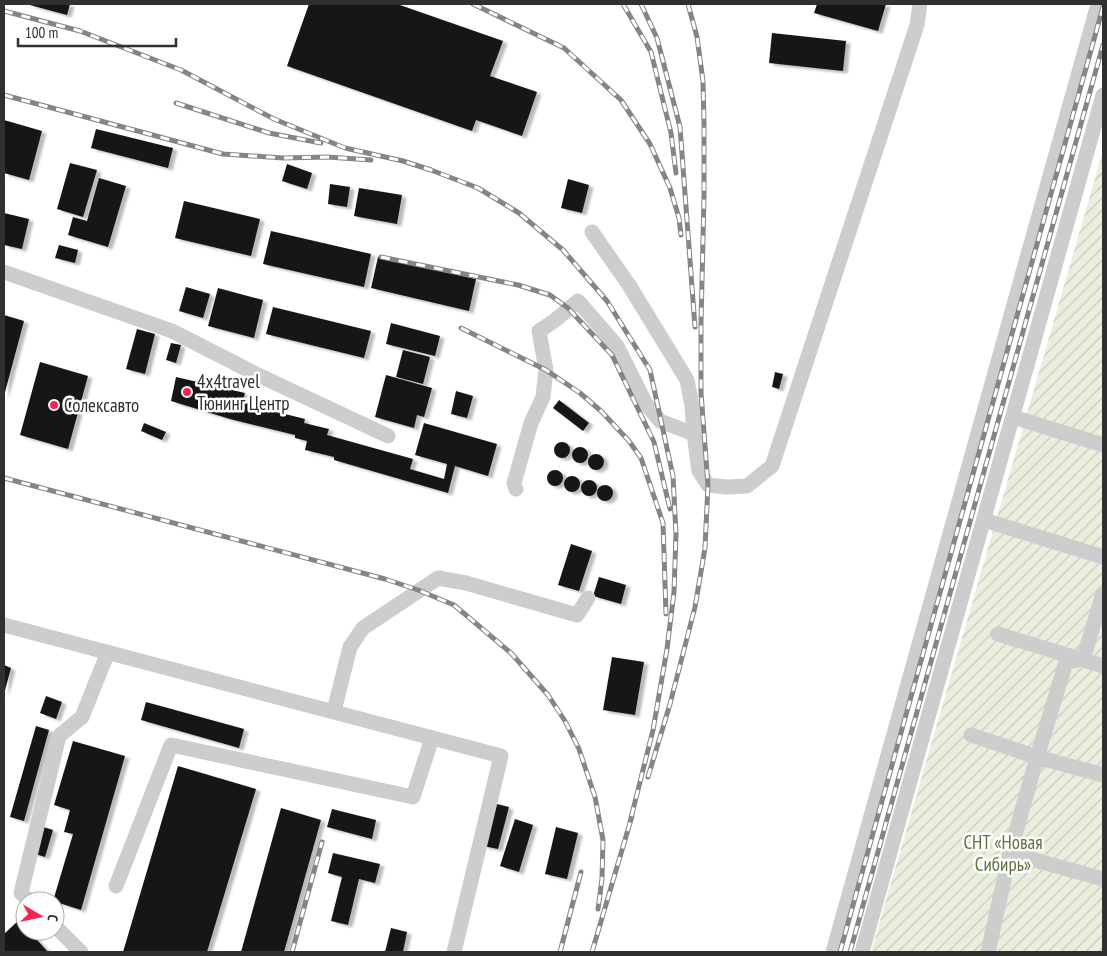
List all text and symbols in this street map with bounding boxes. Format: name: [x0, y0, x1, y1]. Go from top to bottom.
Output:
scale bar: [18, 15, 175, 47]
text: 100 m: [25, 23, 58, 42]
place label: 4x4travel Тюнинг Центр: [197, 369, 289, 415]
marker: 4x4travel Тюнинг Центр: [181, 386, 193, 398]
place label: Солексавто: [64, 393, 139, 417]
marker: Солексавто: [48, 399, 60, 411]
park label: СНТ «Новая Сибирь»: [963, 830, 1043, 876]
north arrow: [15, 891, 65, 941]
text: С: [43, 913, 62, 923]

